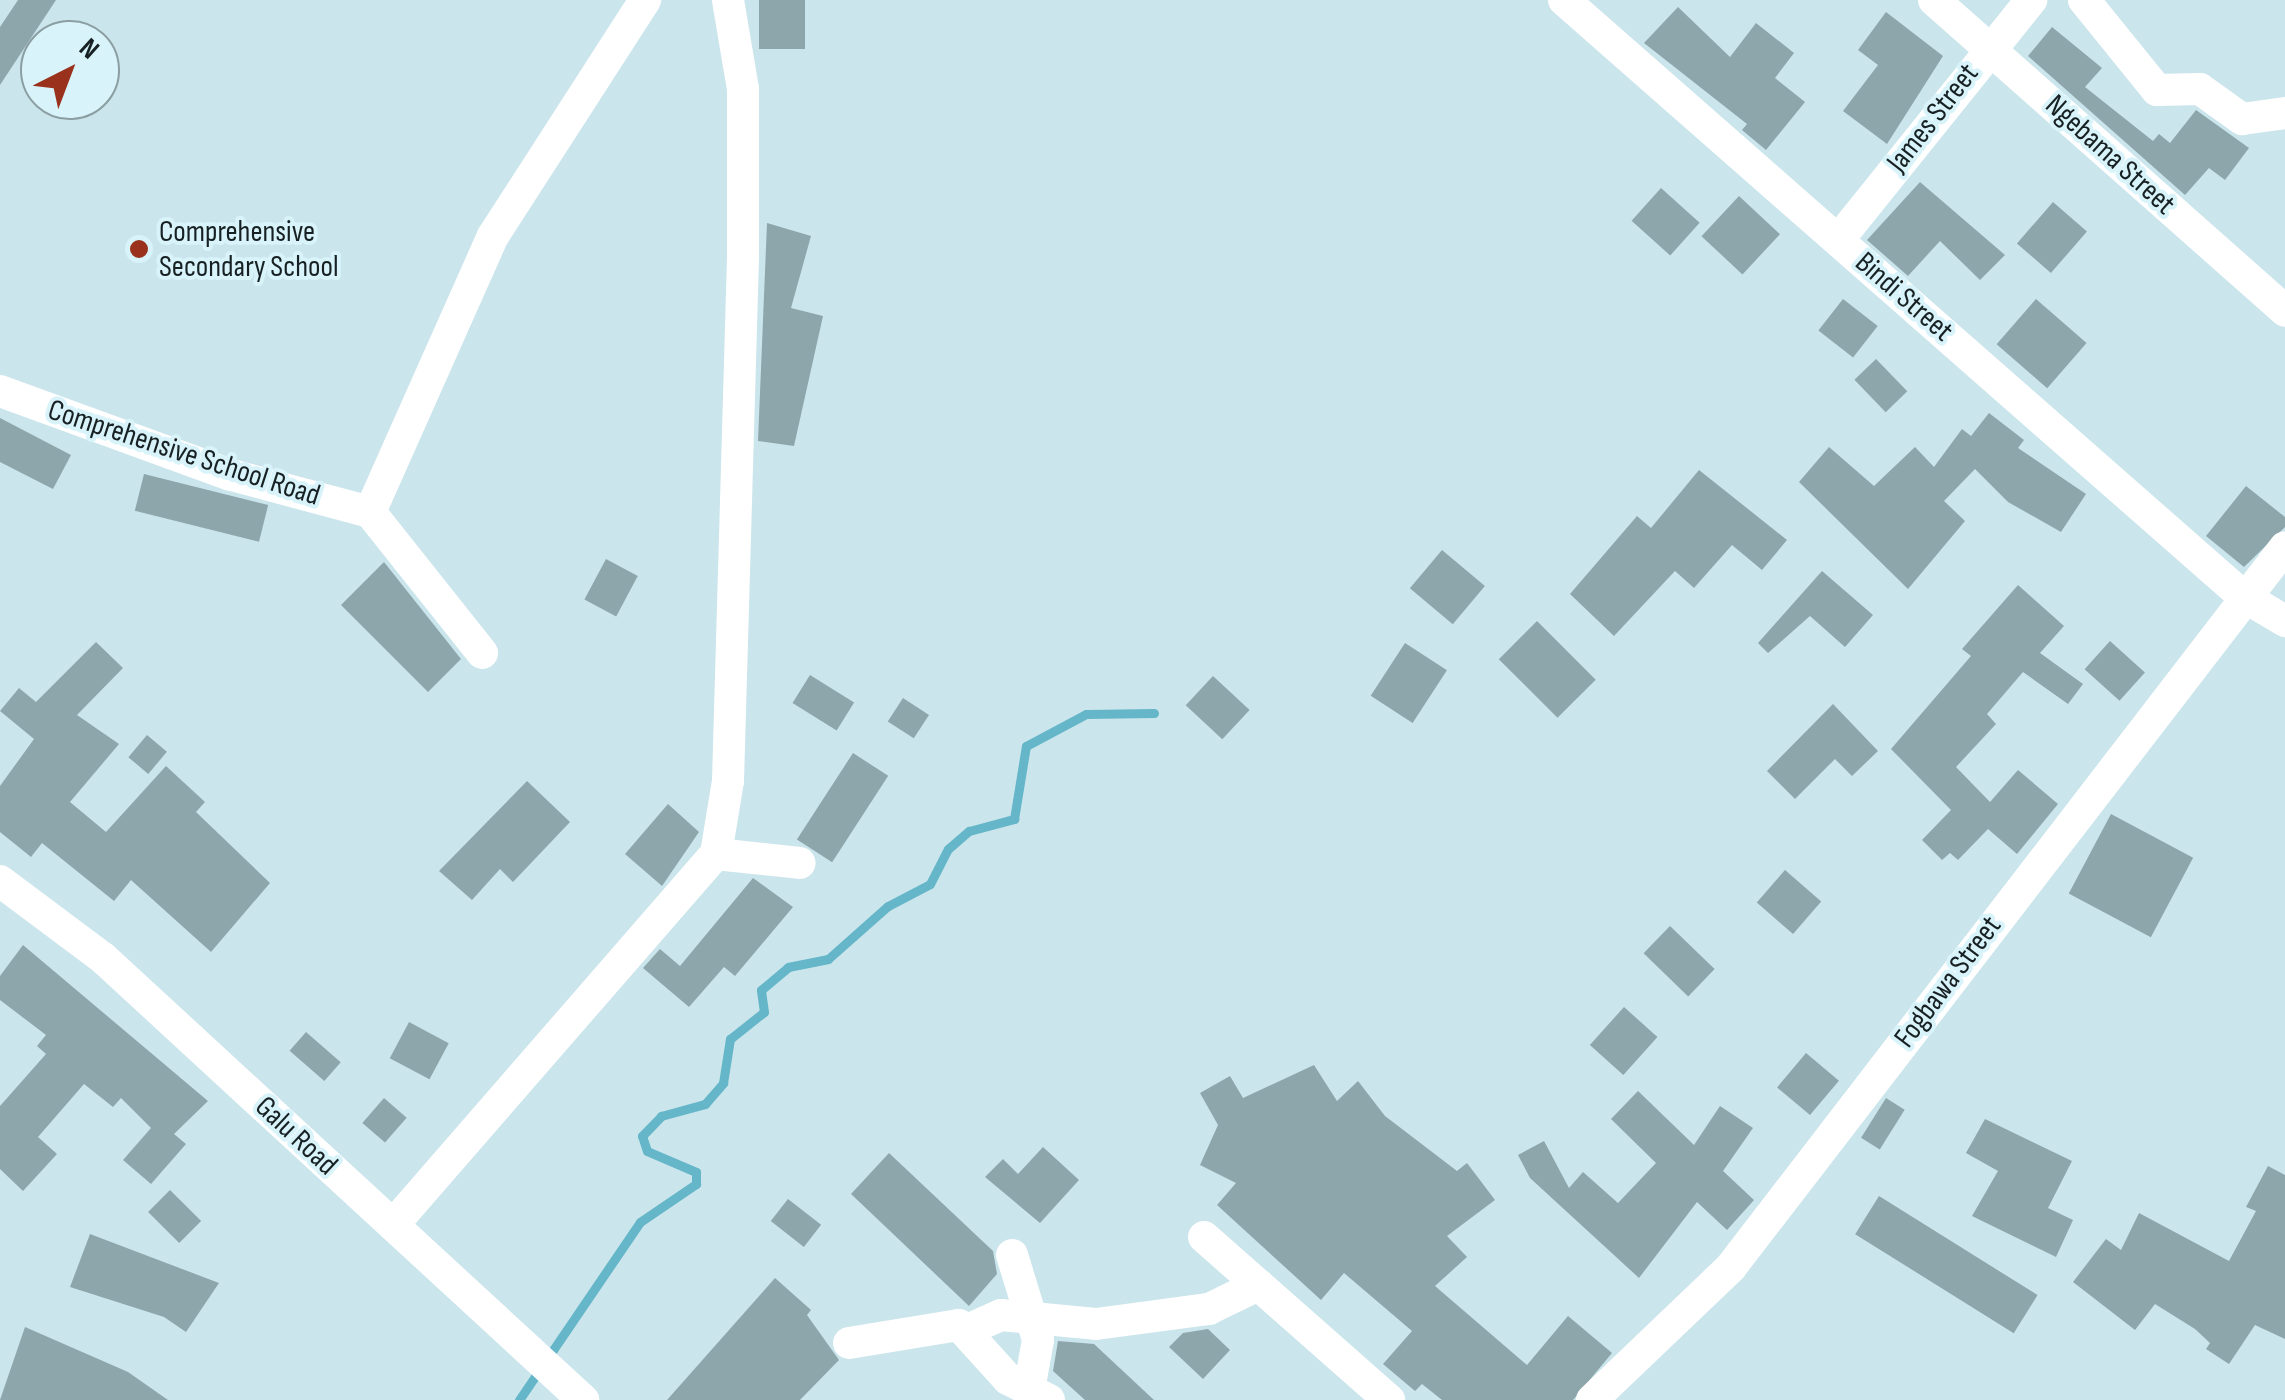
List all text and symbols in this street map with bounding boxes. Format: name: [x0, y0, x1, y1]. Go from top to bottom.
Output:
north arrow: [20, 20, 120, 120]
text: N: [72, 32, 106, 66]
street label: James Street: [1879, 57, 1987, 179]
street label: Ngebama Street: [2038, 87, 2182, 223]
place label: Comprehensive Secondary School: [159, 214, 338, 284]
marker: Comprehensive Secondary School: [128, 238, 150, 260]
street label: Bindi Street: [1848, 245, 1960, 349]
street label: Comprehensive School Road: [43, 392, 325, 514]
street label: Fogbawa Street: [1887, 909, 2009, 1055]
street label: Galu Road: [247, 1089, 345, 1183]

